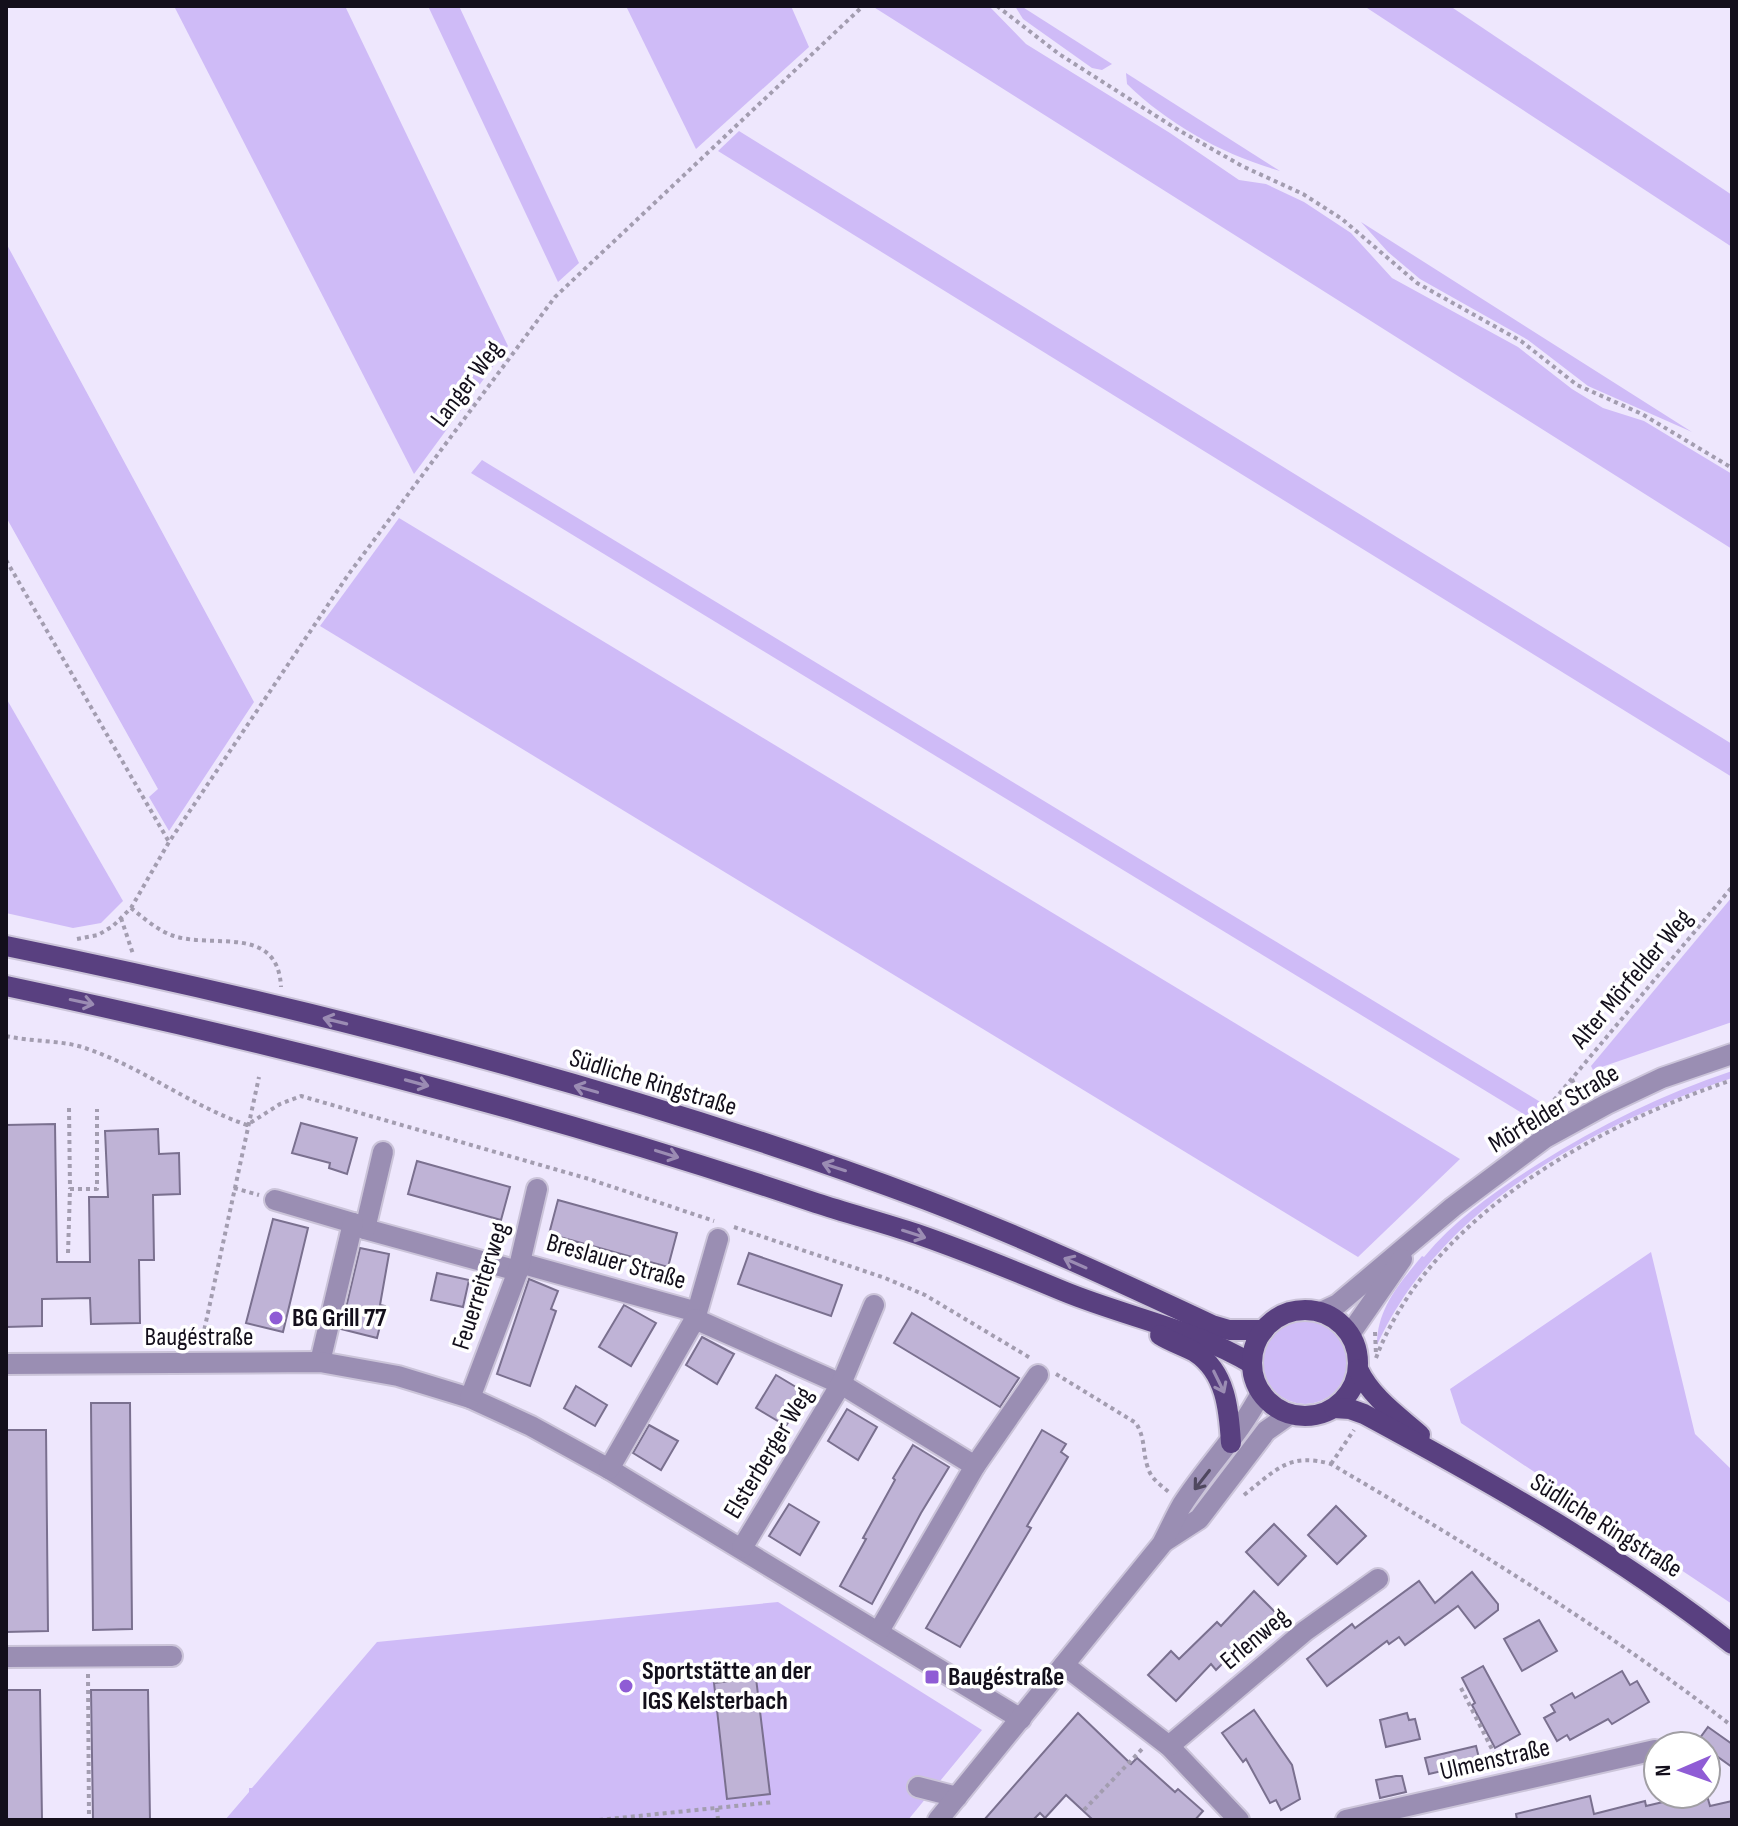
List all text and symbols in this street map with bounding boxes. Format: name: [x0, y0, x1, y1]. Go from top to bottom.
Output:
street label: Langer Weg: [424, 335, 510, 433]
street label: Alter Mörfelder Weg: [1564, 903, 1699, 1056]
one-way arrow: [69, 995, 95, 1010]
one-way arrow: [322, 1013, 348, 1028]
street label: Südliche Ringstraße: [566, 1043, 740, 1123]
street label: Mörfelder Straße: [1483, 1058, 1625, 1160]
one-way arrow: [403, 1076, 429, 1091]
one-way arrow: [573, 1081, 599, 1096]
one-way arrow: [653, 1147, 679, 1162]
one-way arrow: [822, 1159, 847, 1174]
street label: Feuerreiterweg: [446, 1218, 516, 1354]
street label: Breslauer Straße: [543, 1227, 689, 1297]
one-way arrow: [901, 1227, 926, 1242]
one-way arrow: [1064, 1255, 1088, 1270]
place label: BG Grill 77: [292, 1303, 387, 1334]
marker: BG Grill 77: [267, 1309, 285, 1327]
street label: Baugéstraße: [145, 1322, 253, 1353]
one-way arrow: [1211, 1370, 1227, 1394]
street label: Elsterberger Weg: [718, 1382, 820, 1524]
street label: Südliche Ringstraße: [1524, 1467, 1688, 1585]
one-way arrow: [1193, 1469, 1210, 1490]
street label: Erlenweg: [1214, 1601, 1296, 1677]
place label: Sportstätte an der IGS Kelsterbach: [642, 1656, 812, 1717]
place label: Baugéstraße: [948, 1662, 1064, 1693]
marker: Baugéstraße: [923, 1668, 941, 1686]
marker: Sportstätte an der IGS Kelsterbach: [617, 1677, 635, 1695]
north arrow: [1642, 1730, 1722, 1810]
street label: Ulmenstraße: [1437, 1732, 1553, 1788]
text: N: [1650, 1764, 1677, 1777]

